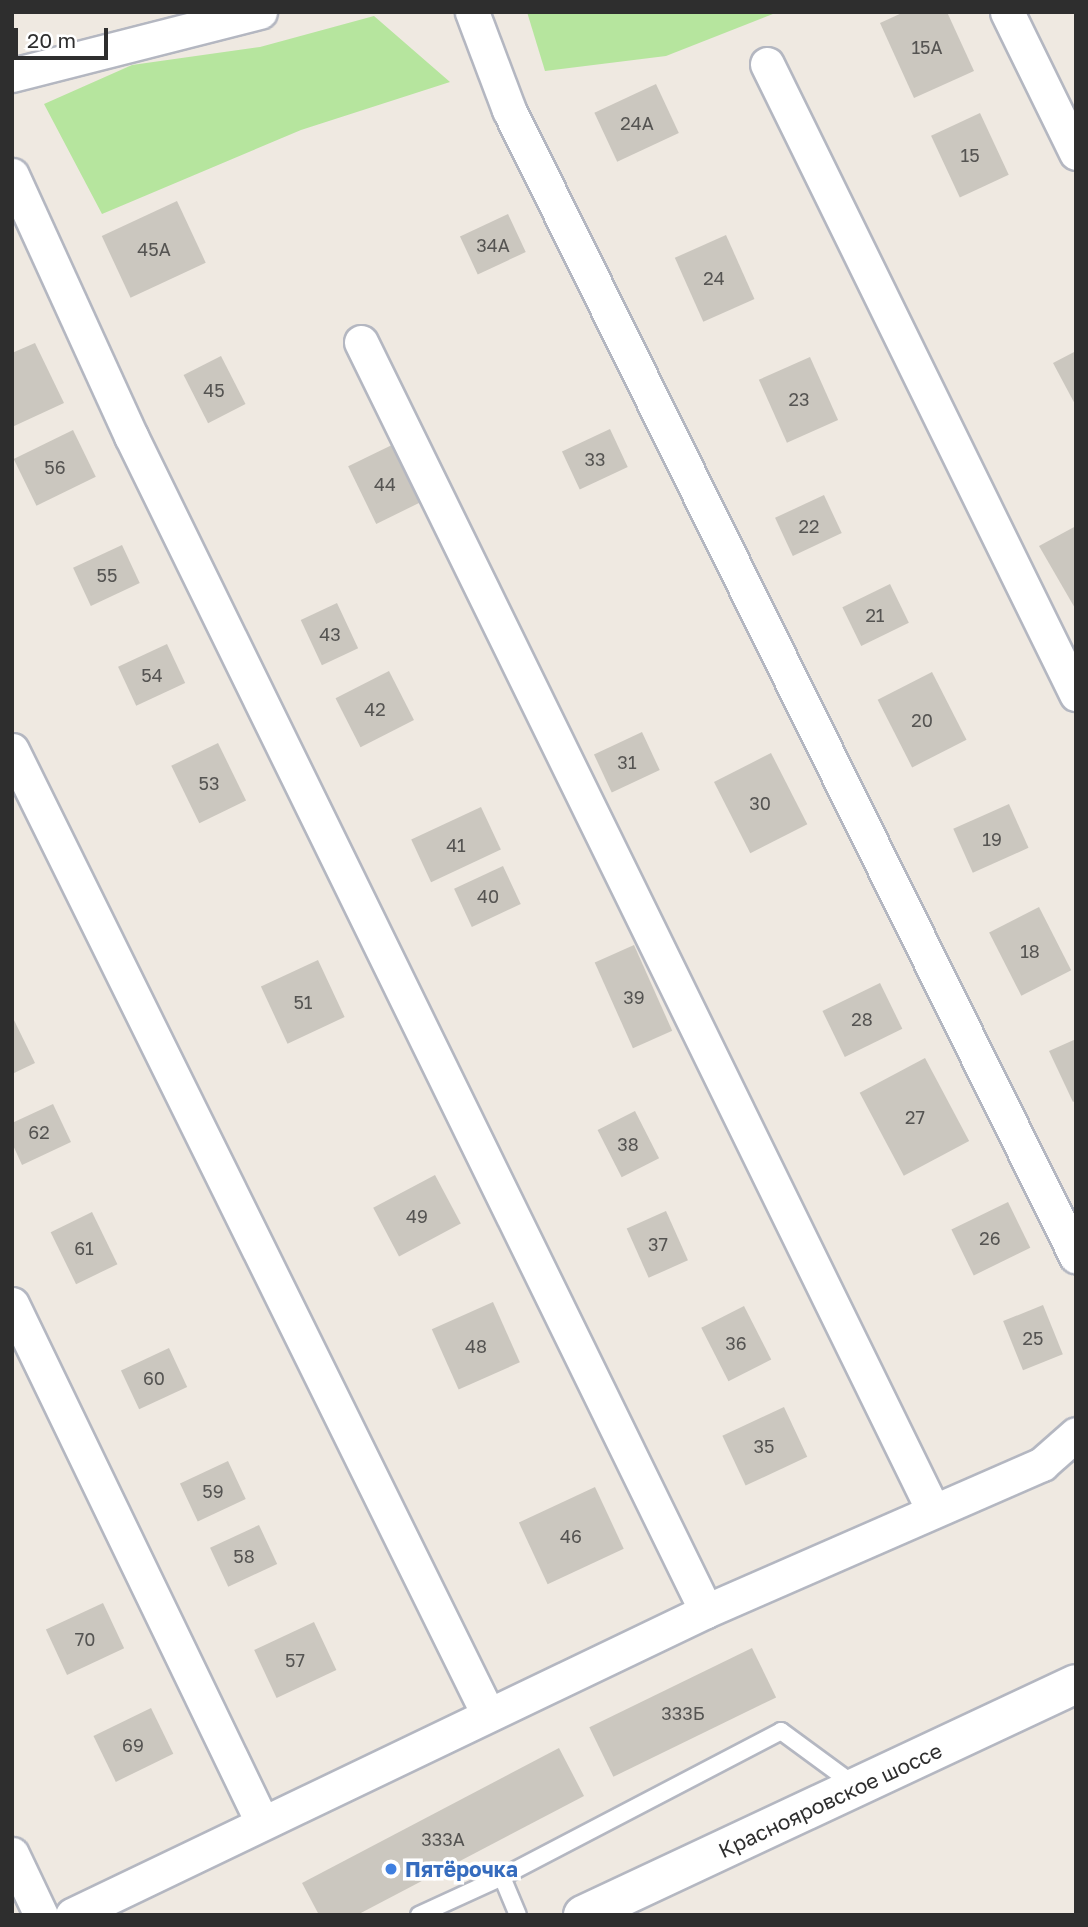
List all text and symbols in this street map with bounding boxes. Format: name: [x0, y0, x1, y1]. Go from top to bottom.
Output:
scale bar: [18, 14, 112, 58]
text: 20 m: [27, 27, 76, 53]
house number: 15А: [911, 36, 943, 58]
house number: 24А: [620, 112, 654, 134]
house number: 15: [960, 144, 980, 166]
house number: 34А: [476, 234, 510, 256]
house number: 45А: [137, 238, 171, 260]
house number: 24: [703, 267, 725, 289]
house number: 45: [203, 379, 225, 401]
house number: 23: [789, 388, 809, 410]
house number: 33: [584, 448, 606, 470]
house number: 56: [44, 456, 66, 478]
house number: 44: [374, 473, 396, 495]
house number: 22: [799, 515, 819, 537]
house number: 55: [97, 564, 117, 586]
house number: 21: [865, 604, 885, 626]
house number: 43: [319, 623, 341, 645]
house number: 54: [141, 664, 163, 686]
house number: 42: [364, 698, 386, 720]
house number: 20: [911, 709, 933, 731]
house number: 31: [617, 751, 637, 773]
house number: 53: [199, 772, 219, 794]
house number: 30: [749, 792, 771, 814]
house number: 19: [982, 828, 1002, 850]
house number: 41: [446, 834, 466, 856]
house number: 40: [477, 885, 499, 907]
house number: 18: [1020, 940, 1040, 962]
house number: 39: [623, 986, 645, 1008]
house number: 51: [293, 991, 313, 1013]
house number: 28: [851, 1008, 873, 1030]
house number: 27: [905, 1106, 925, 1128]
house number: 62: [28, 1121, 50, 1143]
house number: 38: [617, 1133, 639, 1155]
house number: 49: [406, 1205, 428, 1227]
house number: 26: [979, 1227, 1001, 1249]
house number: 37: [648, 1233, 668, 1255]
house number: 61: [74, 1237, 94, 1259]
house number: 25: [1023, 1327, 1043, 1349]
house number: 36: [725, 1332, 747, 1354]
house number: 48: [465, 1335, 487, 1357]
house number: 60: [143, 1367, 165, 1389]
house number: 35: [754, 1435, 774, 1457]
house number: 59: [202, 1480, 224, 1502]
house number: 46: [560, 1525, 582, 1547]
house number: 58: [233, 1545, 255, 1567]
house number: 70: [75, 1628, 95, 1650]
house number: 57: [285, 1649, 305, 1671]
house number: 333Б: [661, 1702, 705, 1724]
house number: 69: [122, 1734, 144, 1756]
street label: Краснояровское шоссе: [714, 1737, 946, 1863]
house number: 333А: [421, 1828, 465, 1850]
place label: Пятёрочка: [405, 1856, 518, 1882]
marker: Пятёрочка: [383, 1861, 399, 1877]

